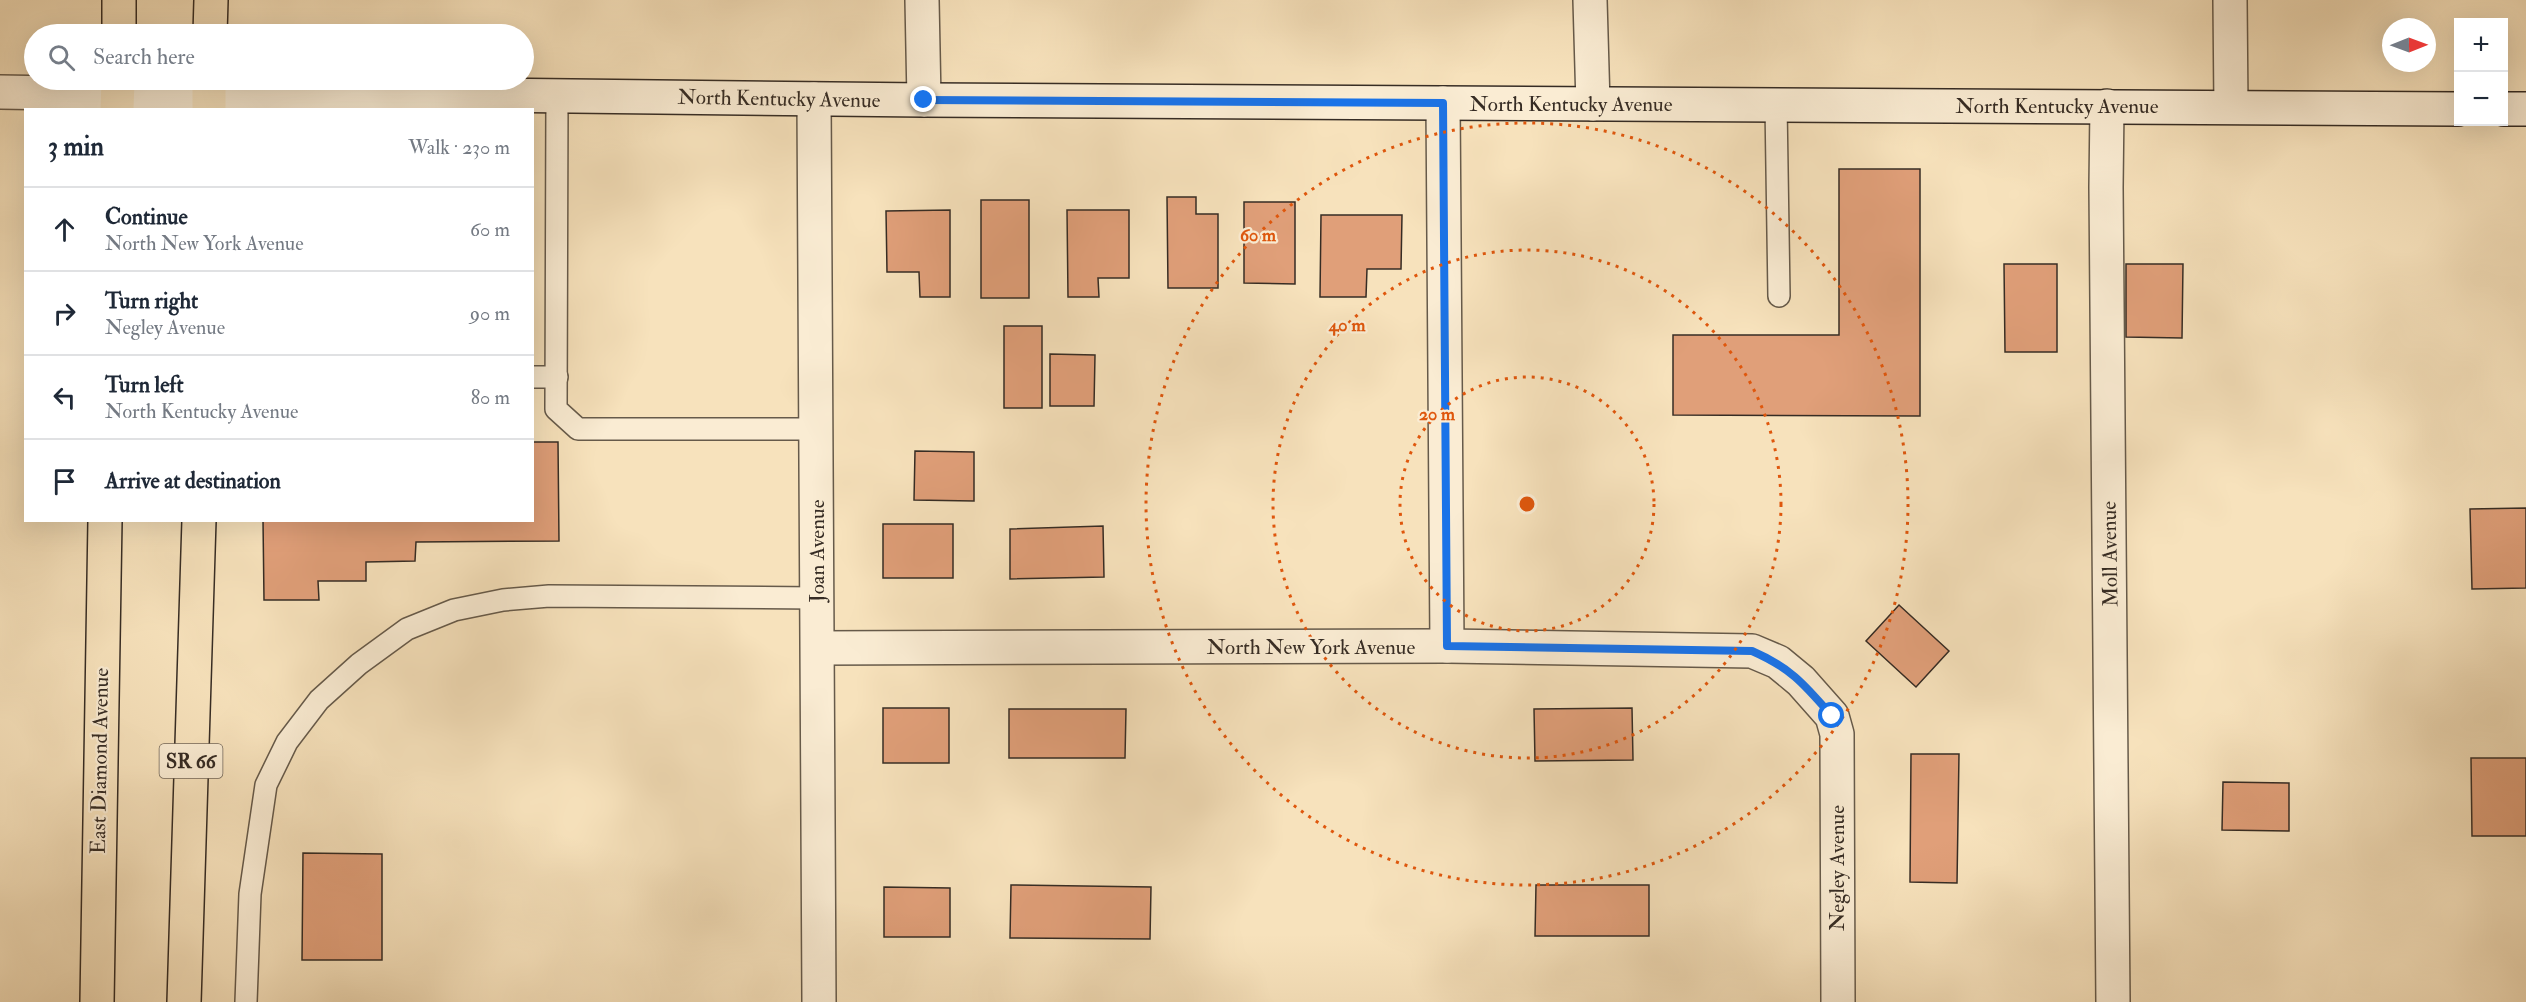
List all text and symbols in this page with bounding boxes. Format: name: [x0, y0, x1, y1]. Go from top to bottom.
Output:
north arrow: [2382, 18, 2436, 72]
map controls: [2454, 18, 2508, 126]
button: +: [2454, 18, 2508, 72]
search box: [24, 24, 534, 90]
icon: search: [45, 41, 78, 74]
text: Search here: [93, 43, 195, 71]
button: −: [2454, 72, 2508, 126]
street label: North Kentucky Avenue: [677, 84, 881, 114]
route end: [910, 86, 936, 112]
street label: North Kentucky Avenue: [1469, 91, 1673, 118]
street label: North Kentucky Avenue: [1955, 93, 2159, 120]
text: 3 min: [48, 131, 104, 163]
text: Walk · 230 m: [408, 135, 510, 160]
text: Continue: [105, 203, 188, 231]
icon: ahead: [48, 213, 81, 246]
text: 60 m: [470, 217, 510, 242]
text: 60 m: [1240, 224, 1277, 247]
text: North New York Avenue: [105, 231, 304, 256]
text: Turn right: [105, 287, 198, 315]
icon: right: [48, 297, 81, 330]
text: 90 m: [470, 301, 510, 326]
text: 40 m: [1328, 314, 1366, 337]
text: Negley Avenue: [105, 315, 225, 340]
text: Turn left: [105, 371, 184, 399]
icon: left: [48, 381, 81, 414]
text: 80 m: [471, 385, 510, 410]
text: North Kentucky Avenue: [105, 399, 298, 424]
text: 20 m: [1419, 403, 1456, 426]
icon: arrive: [48, 465, 81, 498]
text: Arrive at destination: [105, 467, 281, 495]
centre of rings: [1517, 494, 1537, 514]
street label: Joan Avenue: [804, 499, 831, 603]
street label: Moll Avenue: [2096, 501, 2124, 607]
street label: North New York Avenue: [1207, 634, 1415, 661]
street label: East Diamond Avenue: [85, 667, 115, 854]
route start: [1818, 702, 1844, 728]
road number: SR 66: [160, 744, 222, 778]
street label: Negley Avenue: [1824, 805, 1851, 931]

